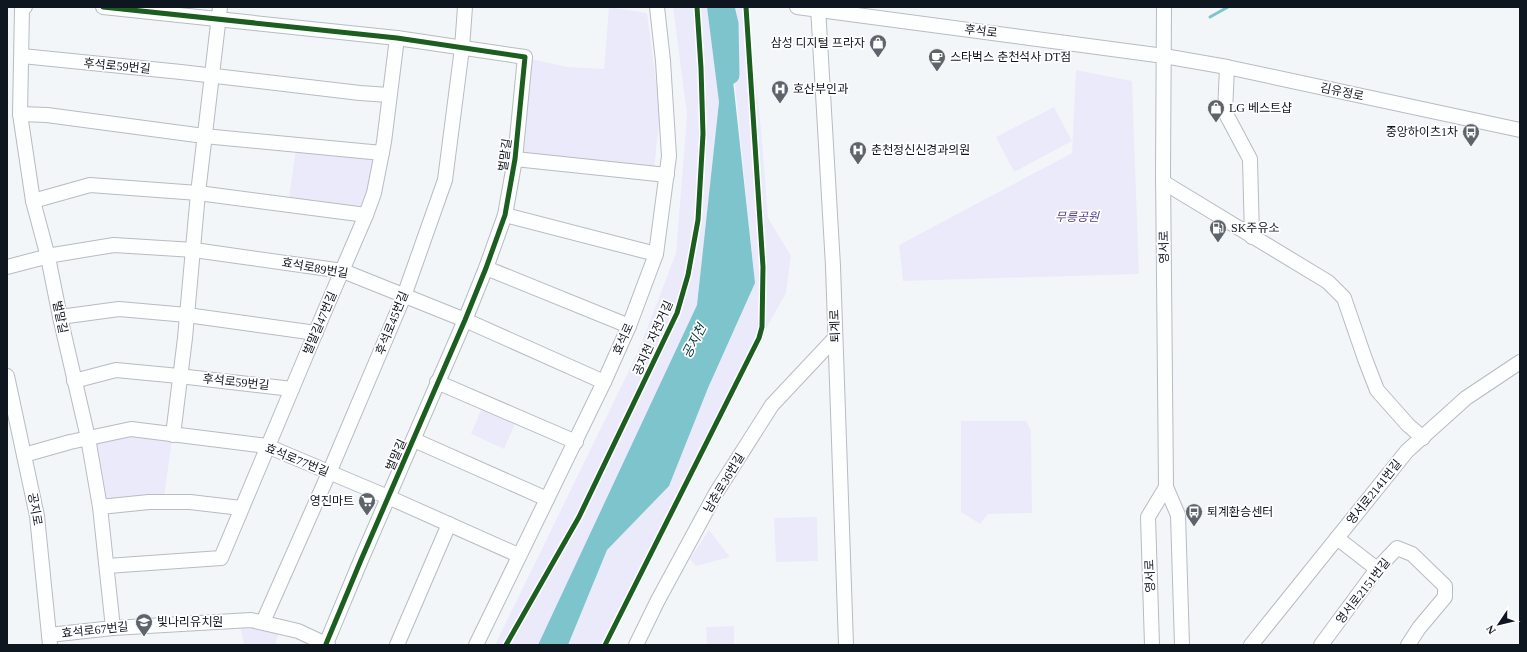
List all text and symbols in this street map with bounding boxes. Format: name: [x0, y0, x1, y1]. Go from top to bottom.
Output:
street label: 후석로: [964, 22, 998, 40]
shop icon: 삼성 디지털 프라자: [868, 33, 888, 58]
place label: 삼성 디지털 프라자: [771, 36, 865, 50]
cafe icon: 스타벅스 춘천석사 DT점: [927, 47, 947, 72]
place label: 스타벅스 춘천석사 DT점: [950, 50, 1071, 64]
street label: 후석로59번길: [83, 56, 151, 76]
hospital icon: 호산부인과: [770, 79, 790, 104]
street label: 김유정로: [1319, 81, 1365, 103]
place label: 호산부인과: [793, 82, 848, 96]
shop icon: LG 베스트샵: [1206, 98, 1226, 123]
place label: LG 베스트샵: [1229, 101, 1292, 115]
bus stop icon: 중앙하이츠1차: [1461, 122, 1481, 147]
place label: 중앙하이츠1차: [1386, 125, 1458, 139]
street label: 벌말길: [496, 138, 514, 172]
hospital icon: 춘천정신신경과의원: [848, 140, 868, 165]
place label: 춘천정신신경과의원: [871, 143, 970, 157]
park label: 무릉공원: [1055, 210, 1100, 224]
fuel station icon: SK주유소: [1208, 218, 1228, 243]
place label: SK주유소: [1231, 221, 1279, 235]
street label: 영서로: [1157, 230, 1171, 264]
street label: 효석로89번길: [281, 255, 349, 281]
street label: 벌말길47번길: [300, 289, 340, 357]
street label: 후석로45번길: [373, 289, 411, 357]
street label: 공지천 자전거길: [630, 298, 676, 378]
street label: 벌말길: [50, 299, 70, 335]
street label: 퇴계로: [827, 309, 843, 343]
street label: 효석로: [610, 321, 636, 357]
water label: 공지천: [679, 321, 710, 360]
street label: 후석로59번길: [202, 372, 270, 392]
street label: 벌말길: [383, 437, 409, 473]
street label: 효석로77번길: [263, 441, 331, 479]
street label: 남춘로36번길: [701, 451, 747, 515]
street label: 영서로2141번길: [1344, 457, 1404, 527]
street label: 공지로: [25, 491, 45, 527]
supermarket icon: 영진마트: [357, 491, 377, 516]
place label: 영진마트: [310, 494, 354, 508]
bus stop icon: 퇴계환승센터: [1184, 502, 1204, 527]
place label: 퇴계환승센터: [1207, 505, 1273, 519]
street label: 영서로2151번길: [1333, 555, 1393, 627]
street label: 영서로: [1142, 559, 1158, 593]
north arrow: [1479, 604, 1519, 644]
school or university icon: 빛나리유치원: [134, 612, 154, 637]
place label: 빛나리유치원: [157, 615, 223, 629]
street label: 효석로67번길: [61, 620, 129, 640]
text: N: [1484, 623, 1498, 636]

